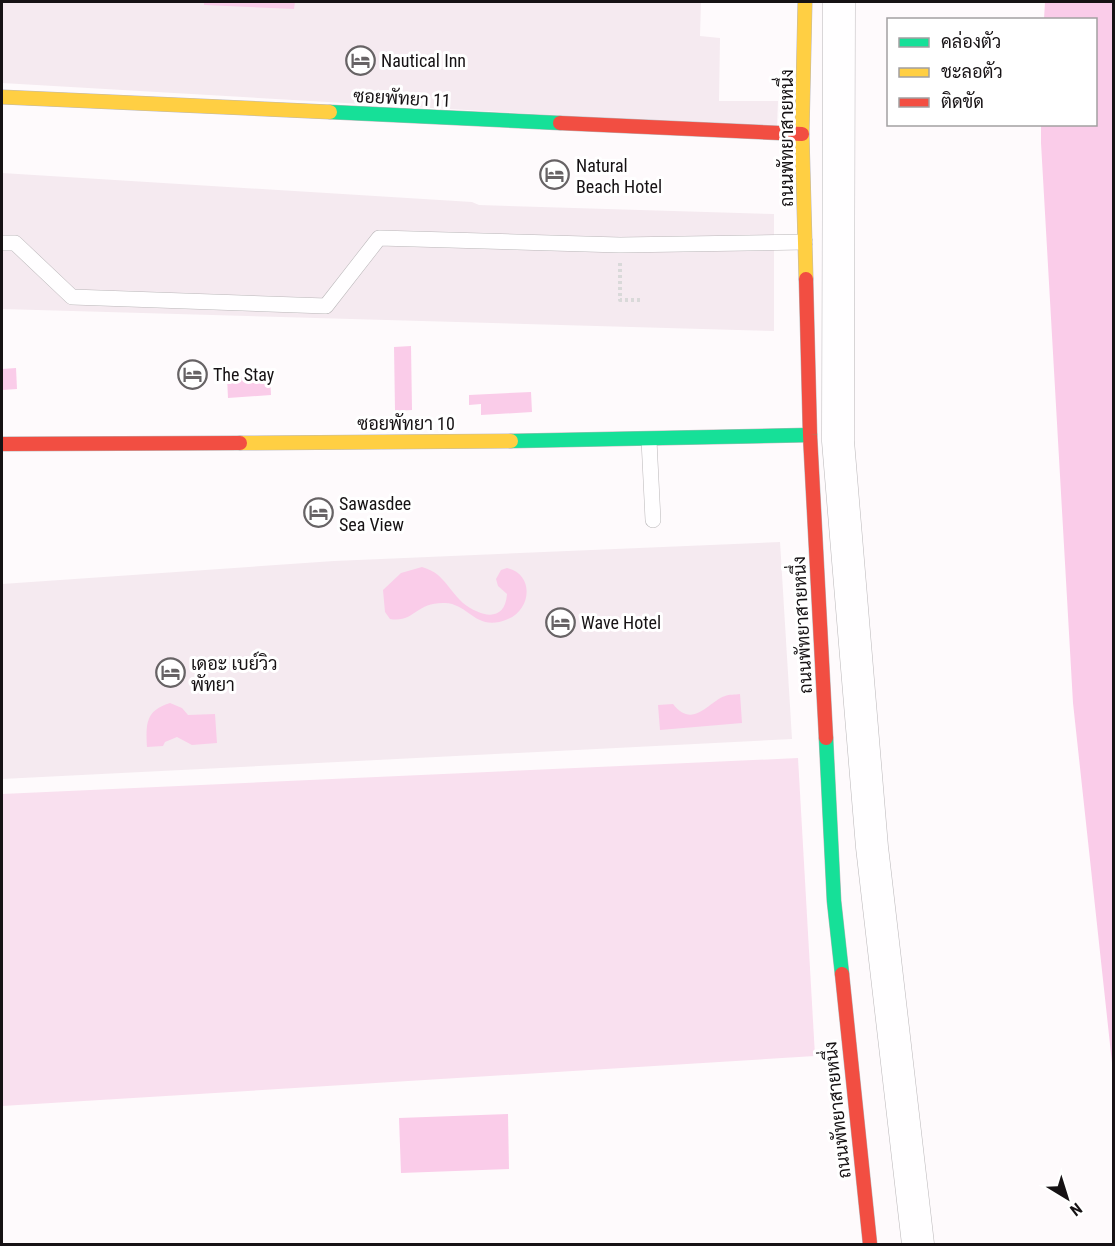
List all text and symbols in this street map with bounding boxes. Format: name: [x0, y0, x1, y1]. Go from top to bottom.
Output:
legend: [887, 18, 1097, 126]
text: คล่องตัว: [941, 30, 1001, 52]
hotel icon: Nautical Inn: [344, 44, 376, 76]
place label: Nautical Inn: [381, 50, 466, 71]
text: ชะลอตัว: [941, 61, 1003, 82]
street label: ถนนพัทยาสายหนึ่ง: [771, 69, 797, 207]
street label: ซอยพัทยา 11: [353, 85, 451, 111]
text: ติดขัด: [941, 91, 984, 112]
place label: Natural Beach Hotel: [576, 155, 662, 197]
hotel icon: Natural Beach Hotel: [539, 159, 571, 191]
hotel icon: The Stay: [176, 358, 208, 390]
place label: The Stay: [213, 364, 275, 385]
street label: ซอยพัทยา 10: [357, 413, 455, 434]
place label: Sawasdee Sea View: [339, 493, 411, 535]
hotel icon: Sawasdee Sea View: [302, 497, 334, 529]
street label: ถนนพัทยาสายหนึ่ง: [783, 556, 816, 695]
hotel icon: Wave Hotel: [544, 606, 576, 638]
place label: Wave Hotel: [581, 612, 661, 633]
place label: เดอะ เบย์วิว พัทยา: [191, 651, 277, 695]
hotel icon: เดอะ เบย์วิว พัทยา: [154, 657, 186, 689]
street label: ถนนพัทยาสายหนึ่ง: [814, 1040, 855, 1180]
north arrow: [1037, 1168, 1097, 1228]
text: N: [1066, 1199, 1086, 1220]

